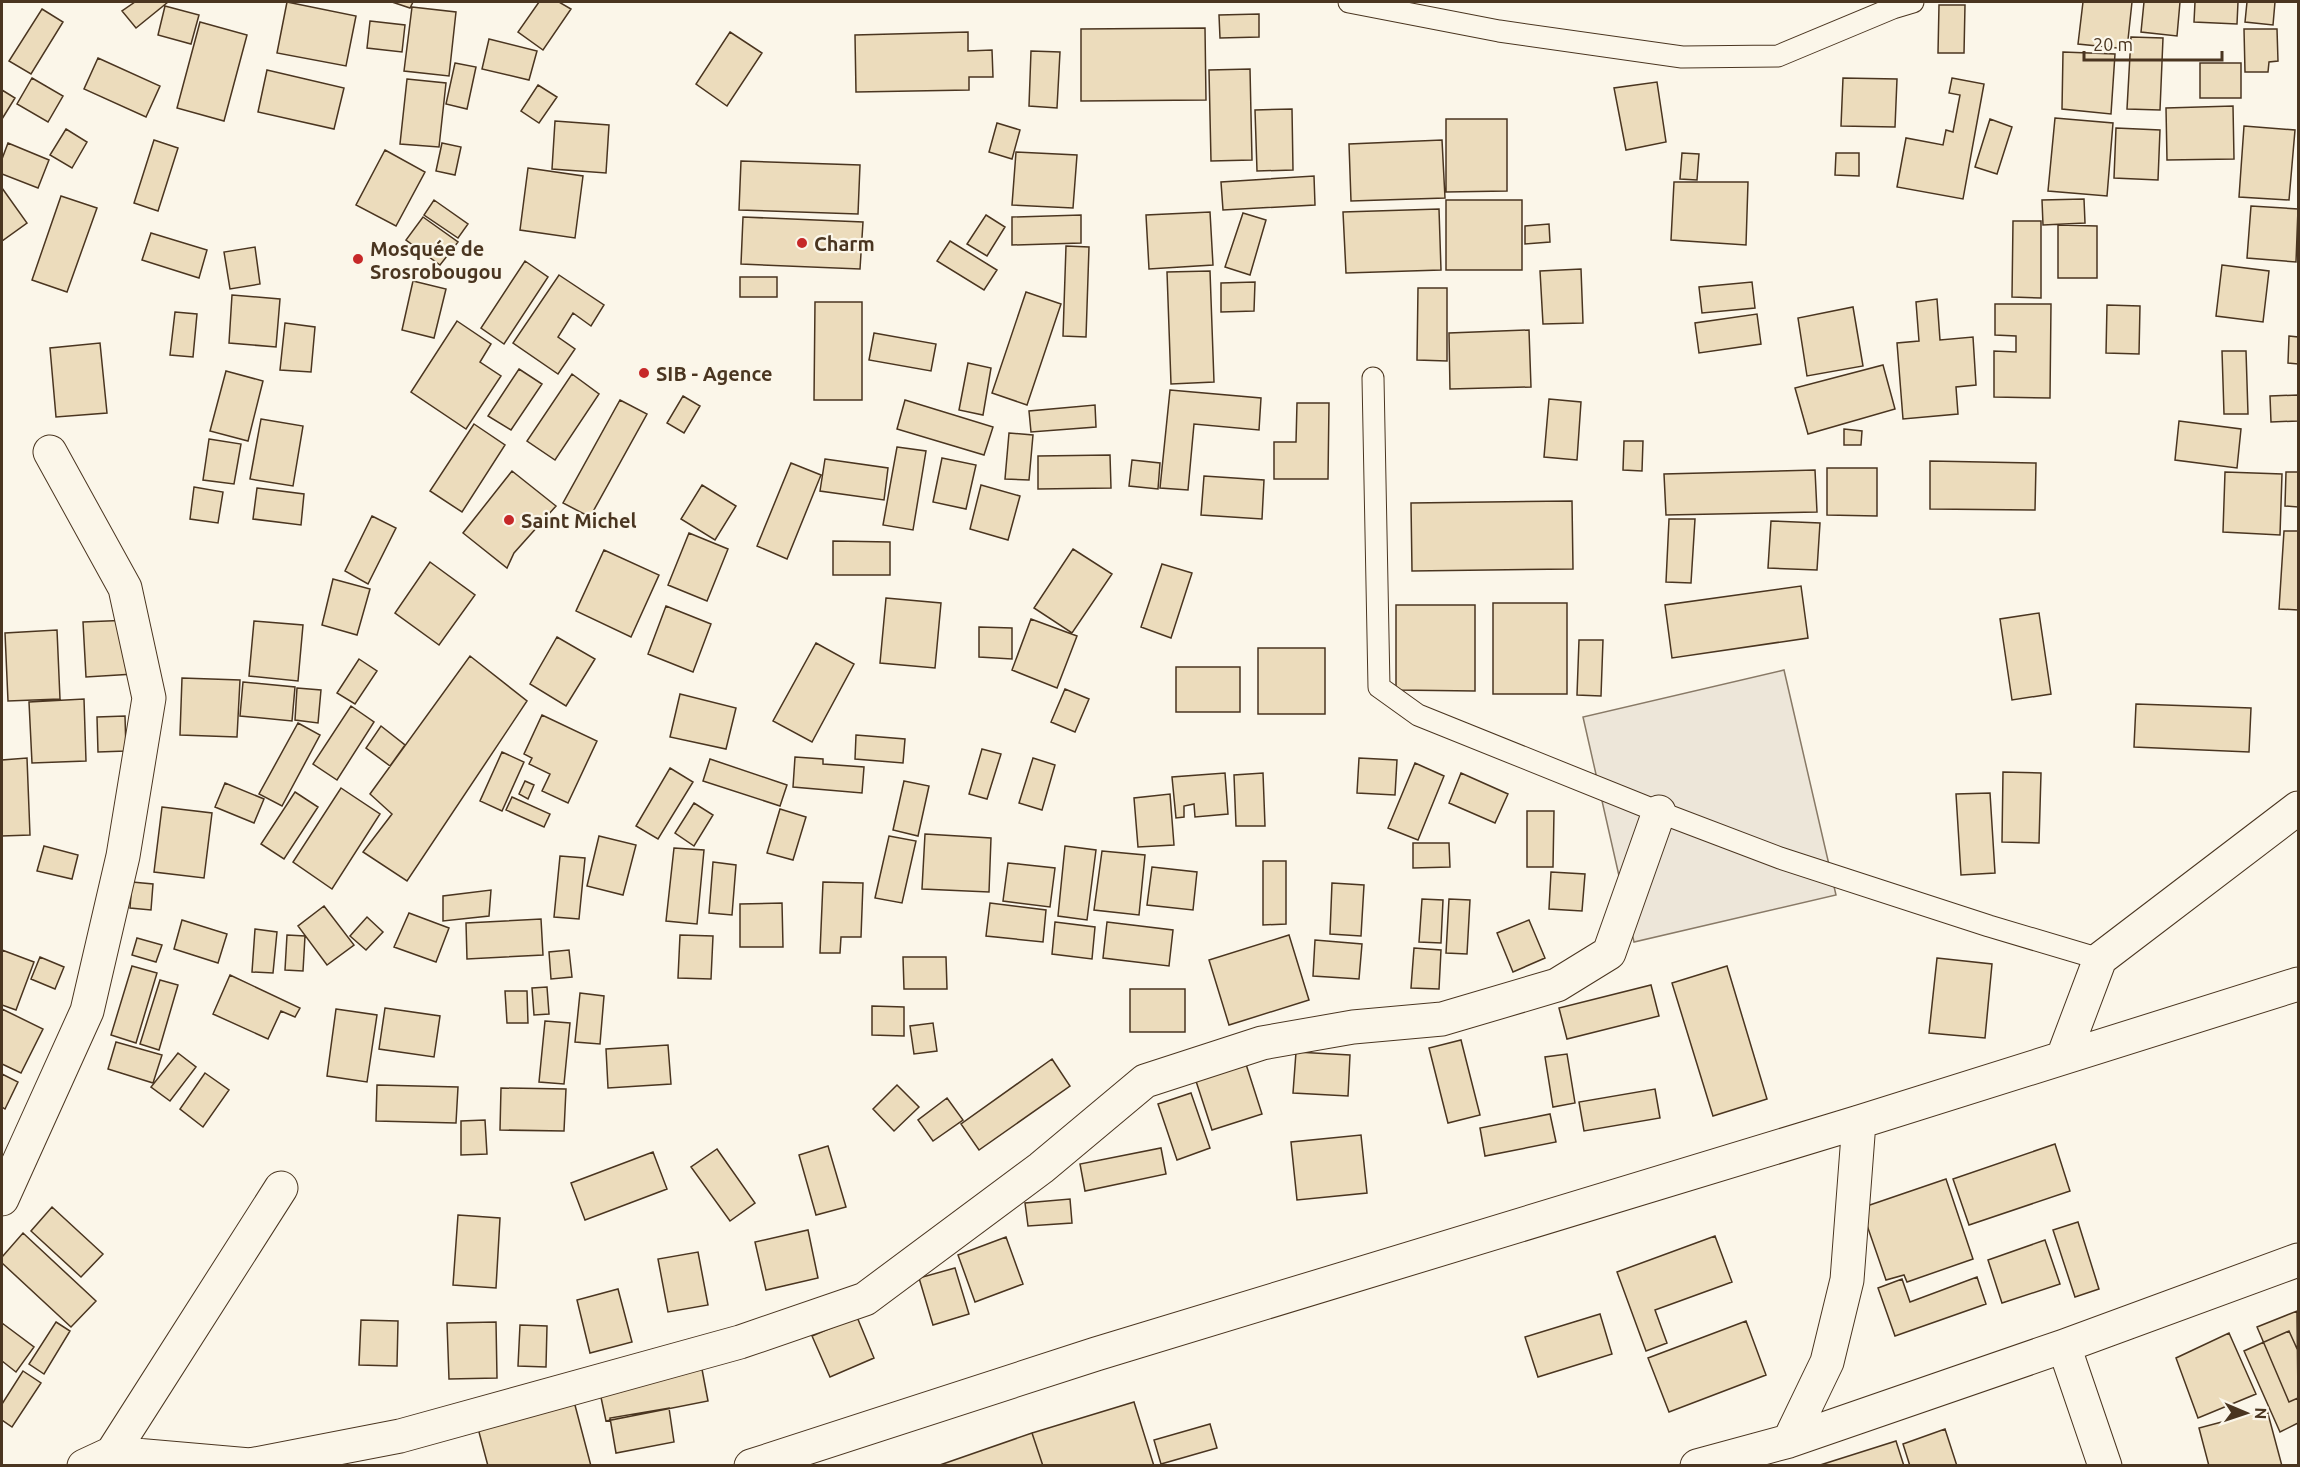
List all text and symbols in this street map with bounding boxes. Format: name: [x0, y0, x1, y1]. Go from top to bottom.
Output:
scale bar: [2084, 24, 2222, 62]
text: 20 m: [2093, 34, 2133, 54]
place label: Charm: [814, 232, 875, 255]
marker: Charm: [795, 236, 809, 250]
place label: Mosquée de Srosrobougou: [370, 237, 502, 283]
marker: Mosquée de Srosrobougou: [351, 252, 365, 266]
place label: SIB - Agence: [656, 362, 773, 385]
marker: SIB - Agence: [637, 366, 651, 380]
place label: Saint Michel: [521, 509, 637, 532]
marker: Saint Michel: [502, 513, 516, 527]
north arrow: [2216, 1383, 2276, 1443]
text: N: [2252, 1407, 2270, 1420]

